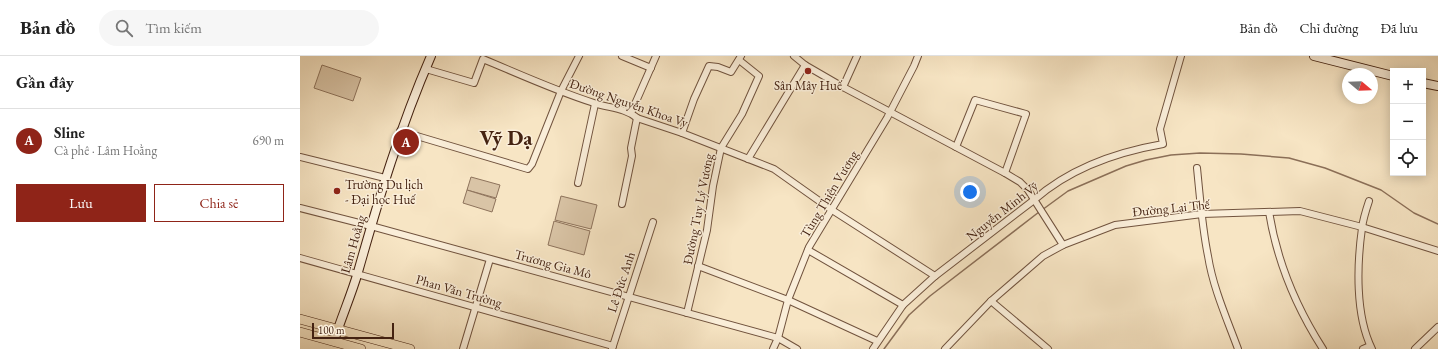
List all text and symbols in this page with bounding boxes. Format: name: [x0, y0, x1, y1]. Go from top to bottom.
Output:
search box: [99, 10, 379, 46]
text: Bản đồ: [20, 15, 75, 40]
icon: search: [113, 17, 135, 39]
text: Tìm kiếm: [145, 18, 202, 37]
text: Bản đồ: [1240, 19, 1278, 37]
text: Chỉ đường: [1300, 19, 1358, 37]
text: Đã lưu: [1380, 19, 1418, 37]
marker: Sân Mây Huế: [803, 66, 813, 76]
north arrow: [1342, 68, 1378, 104]
map controls: [1390, 68, 1426, 176]
button: +: [1390, 68, 1426, 104]
text: Gần đây: [16, 71, 74, 93]
street label: Đường Nguyễn Khoa Vy: [568, 75, 691, 131]
place label: Sân Mây Huế: [774, 77, 843, 94]
button: −: [1390, 104, 1426, 140]
text: Sline: [54, 123, 85, 142]
district label: Vỹ Dạ: [479, 124, 533, 151]
pin: A: [393, 127, 419, 157]
text: A: [24, 132, 34, 149]
text: 690 m: [253, 132, 284, 149]
button: locate: [1390, 140, 1426, 176]
text: Cà phê · Lâm Hoằng: [54, 142, 157, 159]
street label: Tùng Thiện Vương: [796, 147, 862, 241]
street label: Đường Tuy Lý Vương: [679, 152, 717, 266]
place label: Trường Du lịch - Đại học Huế: [345, 176, 424, 208]
street label: Nguyễn Minh Vỹ: [963, 177, 1042, 244]
your location: [960, 182, 980, 202]
button: Lưu: [16, 184, 146, 222]
button: Chia sẻ: [154, 184, 284, 222]
marker: Trường Du lịch - Đại học Huế: [332, 186, 342, 196]
street label: Đường Lại Thế: [1131, 195, 1212, 221]
street label: Lâm Hoằng: [337, 213, 370, 275]
street label: Trương Gia Mô: [513, 246, 593, 282]
street label: Lê Đức Anh: [603, 249, 639, 314]
street label: Phan Văn Trường: [414, 271, 504, 311]
scale bar: [312, 321, 394, 340]
text: 100 m: [318, 323, 345, 337]

